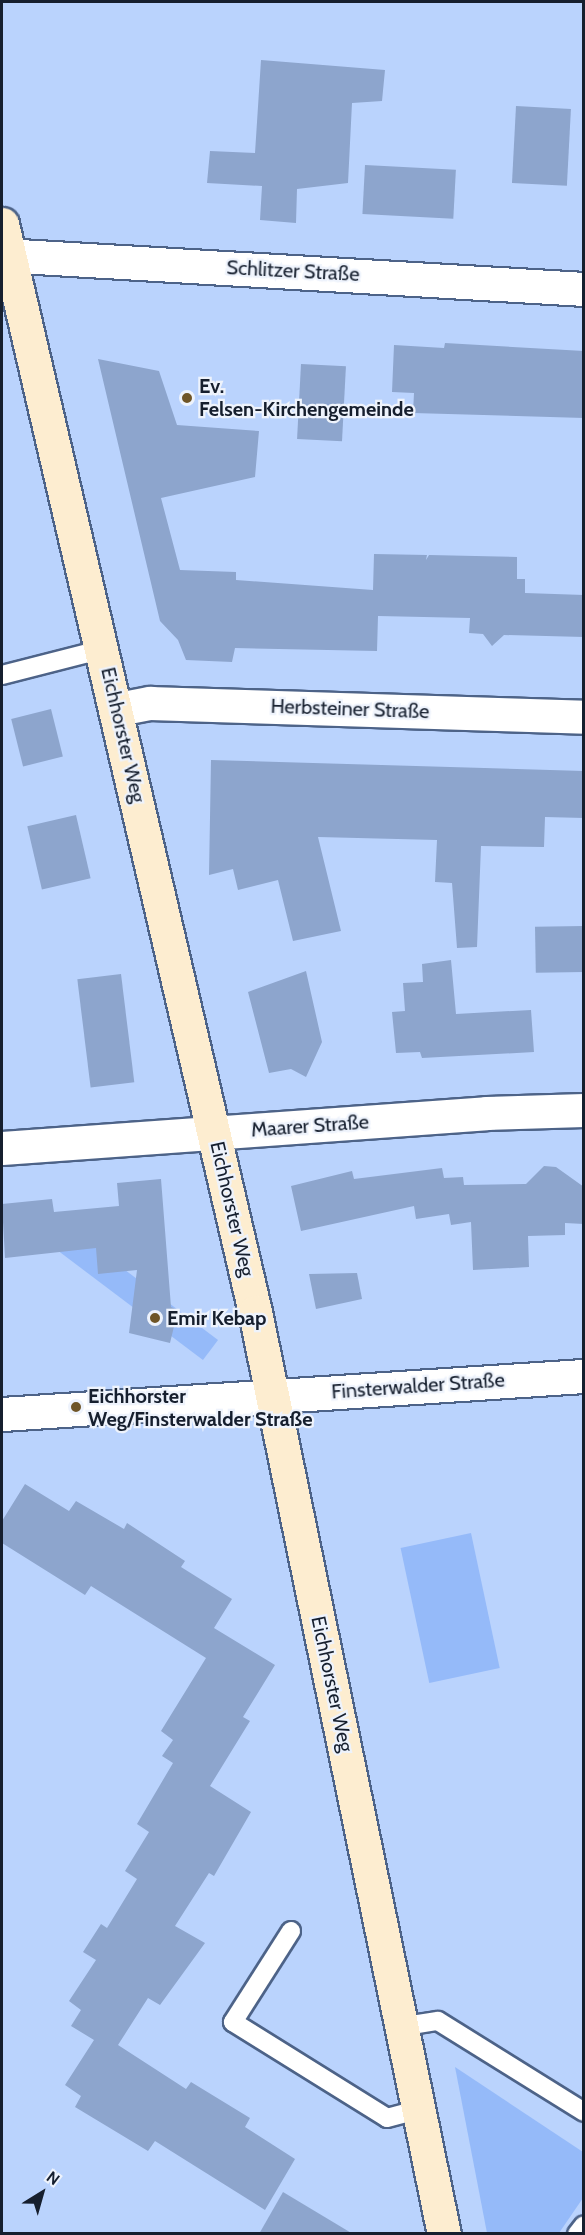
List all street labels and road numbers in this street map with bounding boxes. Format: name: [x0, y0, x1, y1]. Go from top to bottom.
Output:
street label: Schlitzer Straße: [226, 256, 360, 286]
street label: Eichhorster Weg: [96, 665, 150, 805]
street label: Herbsteiner Straße: [270, 694, 430, 724]
street label: Maarer Straße: [250, 1110, 370, 1142]
street label: Eichhorster Weg: [205, 1139, 259, 1279]
street label: Finsterwalder Straße: [331, 1368, 505, 1404]
street label: Eichhorster Weg: [306, 1614, 358, 1754]

